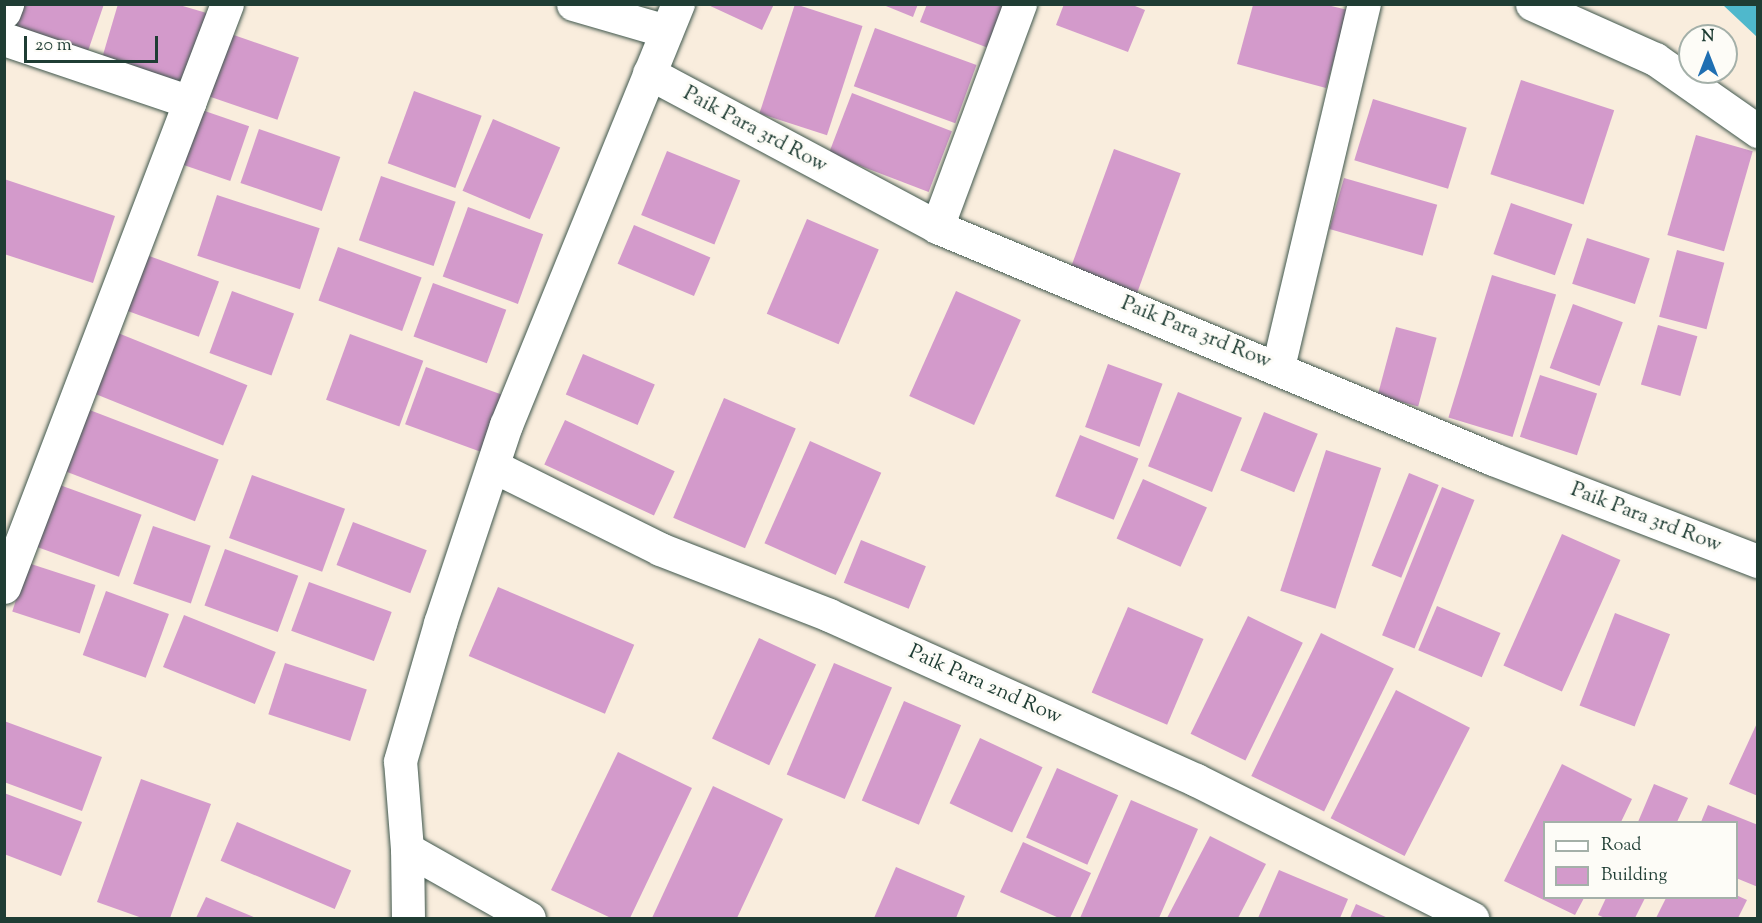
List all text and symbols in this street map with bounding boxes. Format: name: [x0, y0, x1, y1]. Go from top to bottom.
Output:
scale bar: [27, 24, 160, 62]
north arrow: [1678, 24, 1738, 84]
text: N: [1702, 26, 1714, 49]
text: 20 m: [35, 33, 72, 59]
street label: Paik Para 3rd Row: [679, 81, 831, 179]
street label: Paik Para 3rd Row: [1117, 291, 1275, 375]
street label: Paik Para 3rd Row: [1567, 478, 1725, 558]
street label: Paik Para 2nd Row: [904, 640, 1066, 730]
legend: [1543, 821, 1738, 899]
text: Road: [1601, 833, 1641, 859]
text: Building: [1601, 863, 1667, 889]

